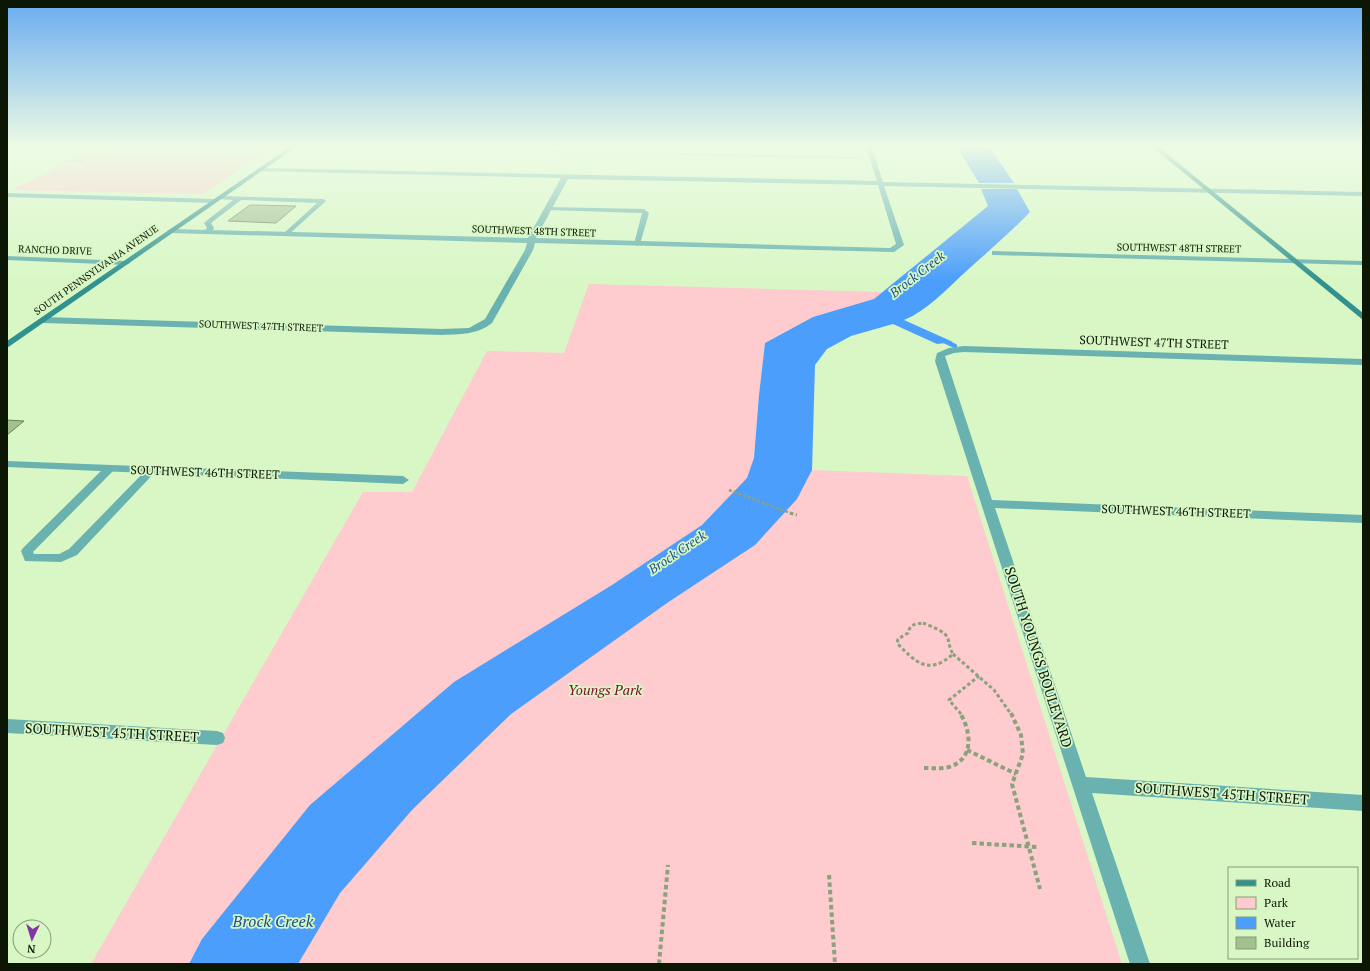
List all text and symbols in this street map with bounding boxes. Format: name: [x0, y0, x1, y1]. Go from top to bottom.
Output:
street label: SOUTH PENNSYLVANIA AVENUE: [31, 222, 161, 318]
street label: SOUTHWEST 48TH STREET: [472, 222, 596, 240]
street label: SOUTHWEST 48TH STREET: [1117, 240, 1241, 256]
street label: RANCHO DRIVE: [18, 242, 92, 258]
water label: Brock Creek: [885, 246, 949, 302]
street label: SOUTHWEST 47TH STREET: [199, 317, 323, 335]
street label: SOUTHWEST 47TH STREET: [1079, 332, 1229, 352]
street label: SOUTHWEST 46TH STREET: [130, 462, 280, 482]
street label: SOUTHWEST 46TH STREET: [1101, 501, 1251, 521]
water label: Brock Creek: [644, 526, 710, 578]
street label: SOUTH YOUNGS BOULEVARD: [1001, 564, 1077, 750]
park label: Youngs Park: [568, 680, 642, 699]
street label: SOUTHWEST 45TH STREET: [25, 718, 200, 746]
street label: SOUTHWEST 45TH STREET: [1134, 777, 1310, 809]
legend: [1228, 867, 1358, 959]
text: Road: [1264, 875, 1291, 890]
text: Park: [1264, 895, 1289, 910]
water label: Brock Creek: [232, 910, 314, 932]
text: Water: [1264, 915, 1296, 930]
north arrow: [12, 919, 52, 959]
text: Building: [1264, 935, 1310, 950]
text: N: [26, 942, 36, 956]

